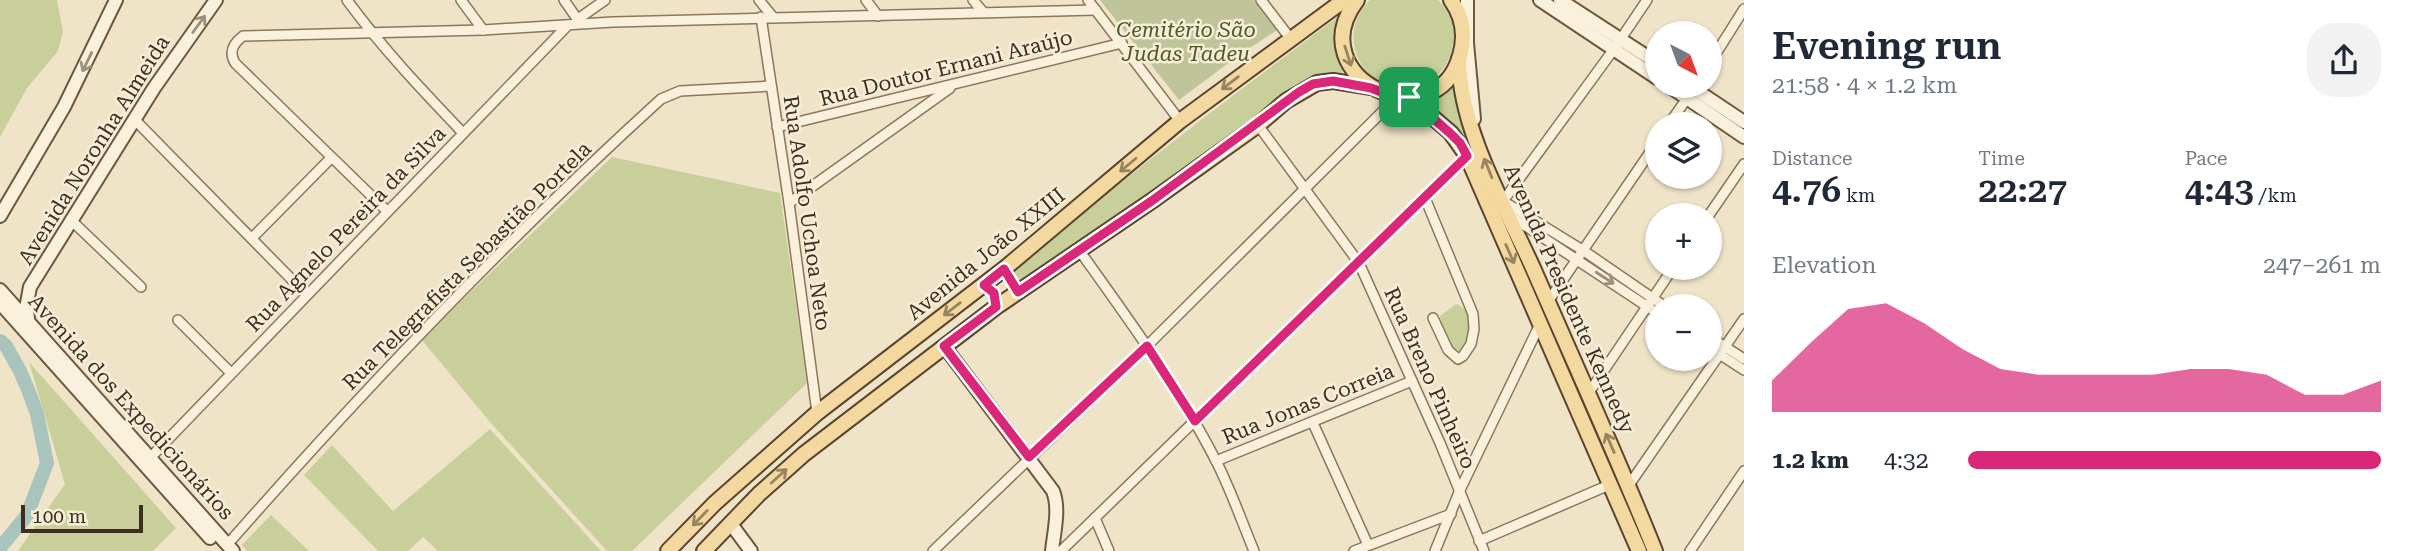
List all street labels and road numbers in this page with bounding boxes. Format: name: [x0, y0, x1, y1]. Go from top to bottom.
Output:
street label: Rua Doutor Ernani Araújo: [817, 25, 1075, 111]
street label: Avenida Noronha Almeida: [13, 30, 175, 269]
street label: Rua Adolfo Uchoa Neto: [779, 94, 835, 332]
street label: Rua Agnelo Pereira da Silva: [241, 121, 451, 337]
street label: Rua Telegrafista Sebastião Portela: [338, 136, 597, 395]
street label: Avenida Presidente Kennedy: [1499, 161, 1640, 438]
street label: Avenida João XXIII: [902, 183, 1070, 325]
street label: Rua Breno Pinheiro: [1379, 283, 1481, 473]
street label: Avenida dos Expedicionários: [23, 289, 239, 525]
street label: Rua Jonas Correia: [1219, 358, 1398, 449]

